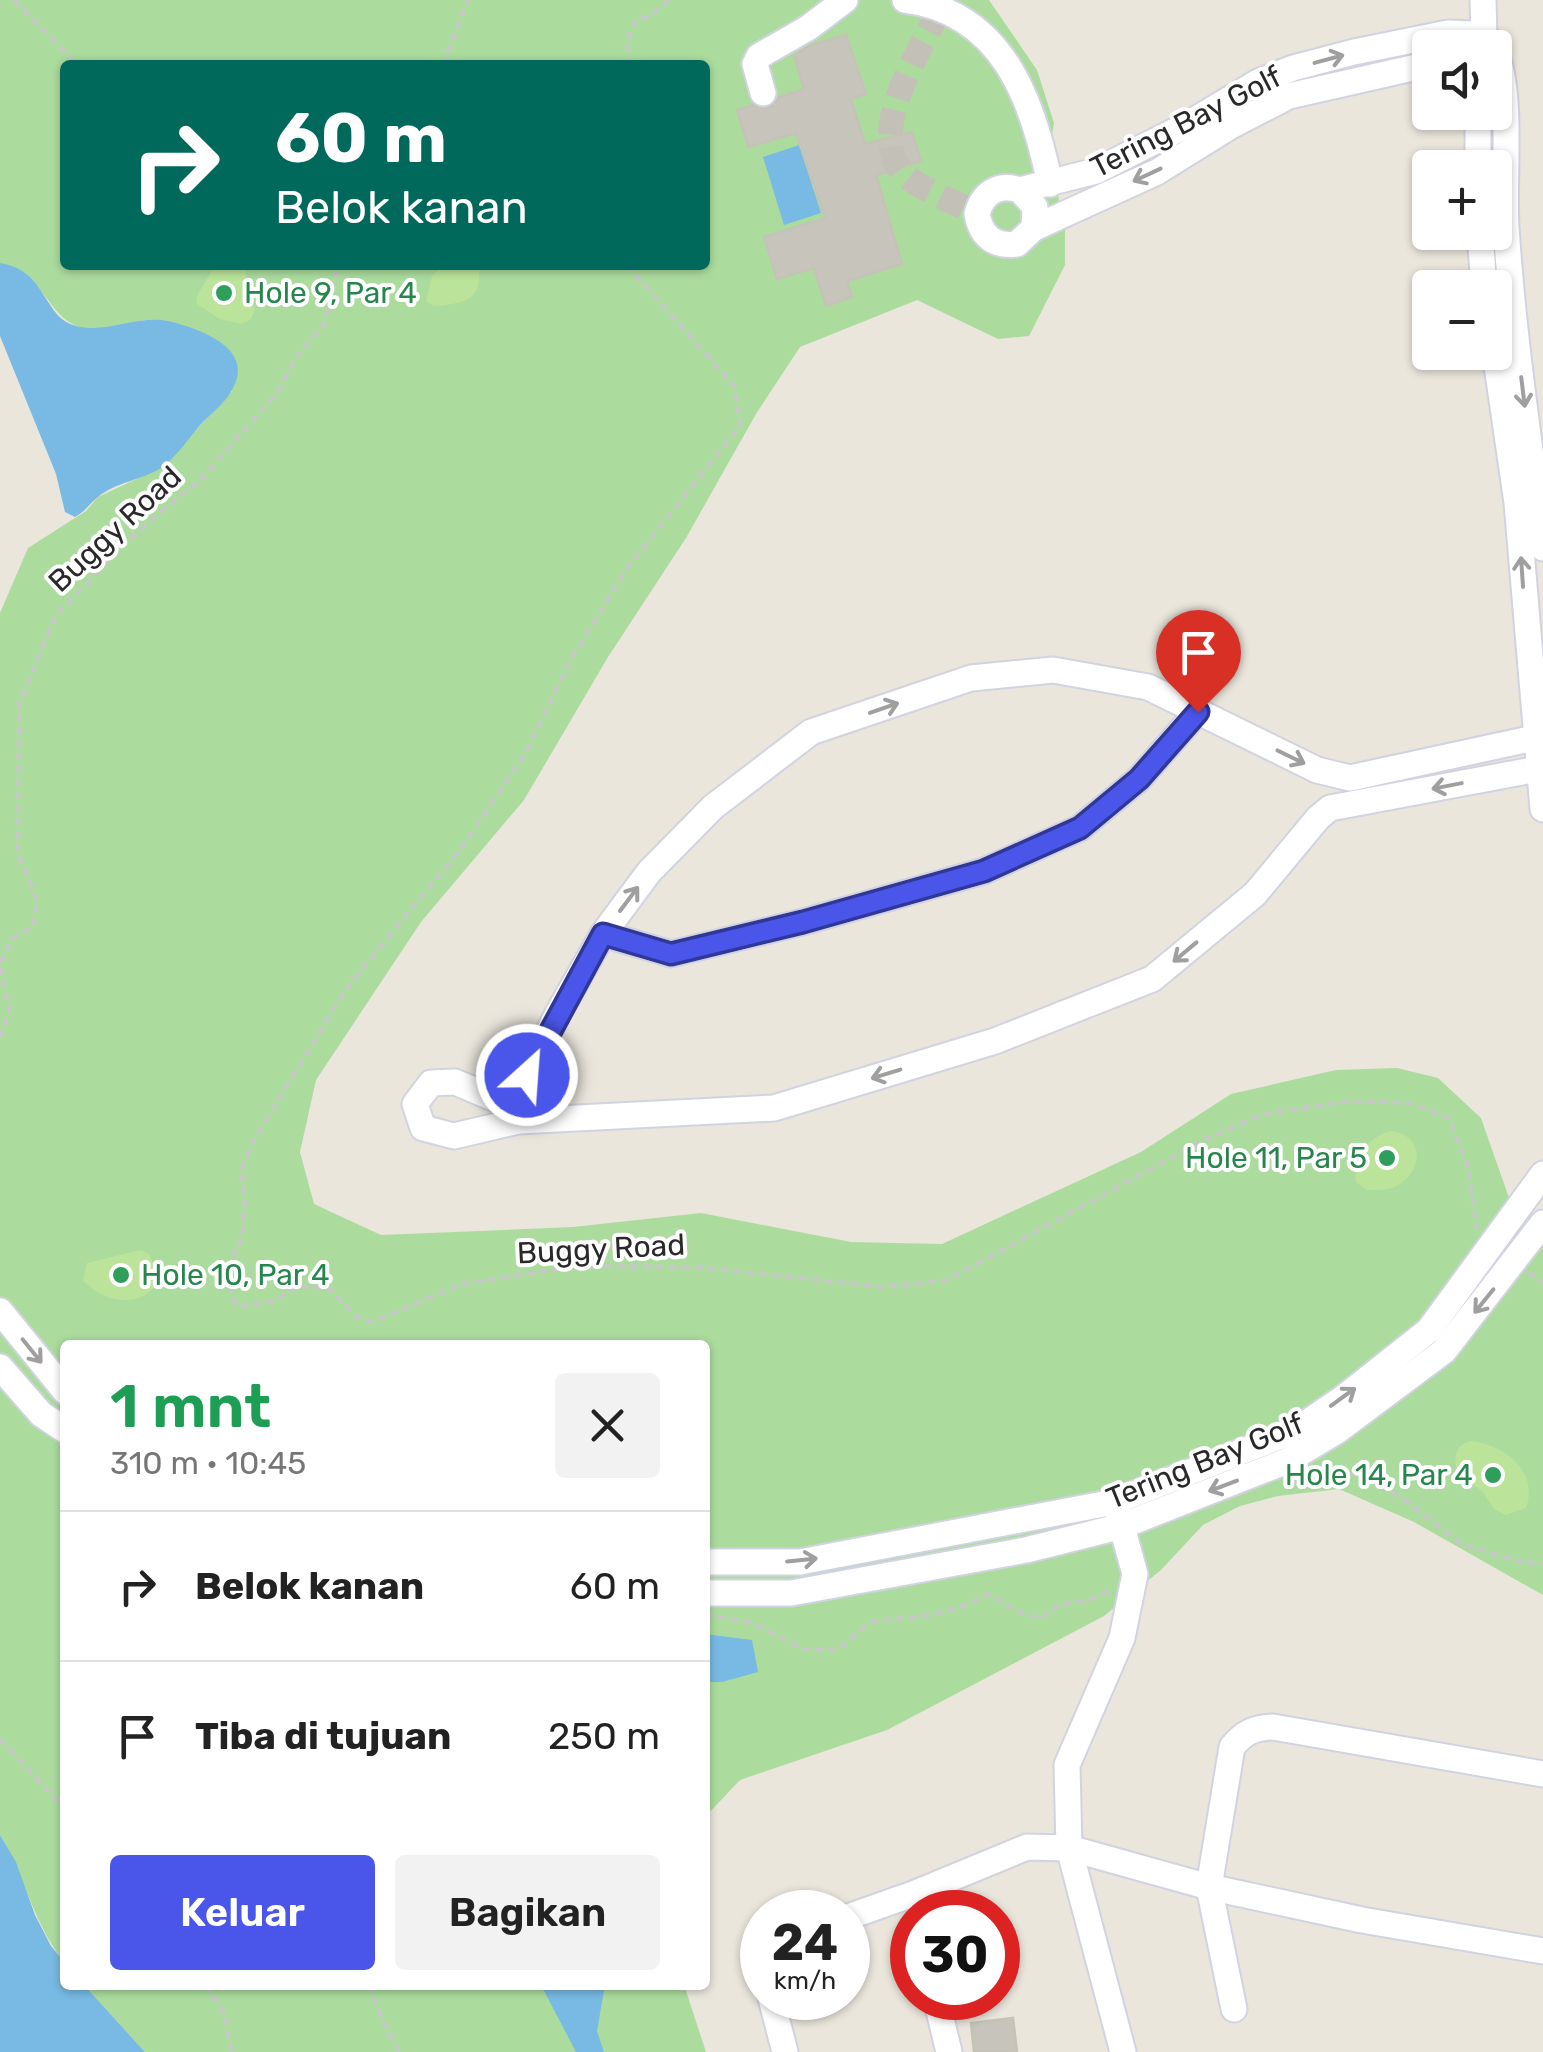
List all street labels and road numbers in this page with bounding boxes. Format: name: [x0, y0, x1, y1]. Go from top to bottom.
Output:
street label: Tering Bay Golf: [1085, 58, 1288, 186]
street label: Buggy Road: [41, 458, 189, 600]
street label: Buggy Road: [516, 1227, 686, 1271]
street label: Tering Bay Golf: [1101, 1405, 1309, 1517]

